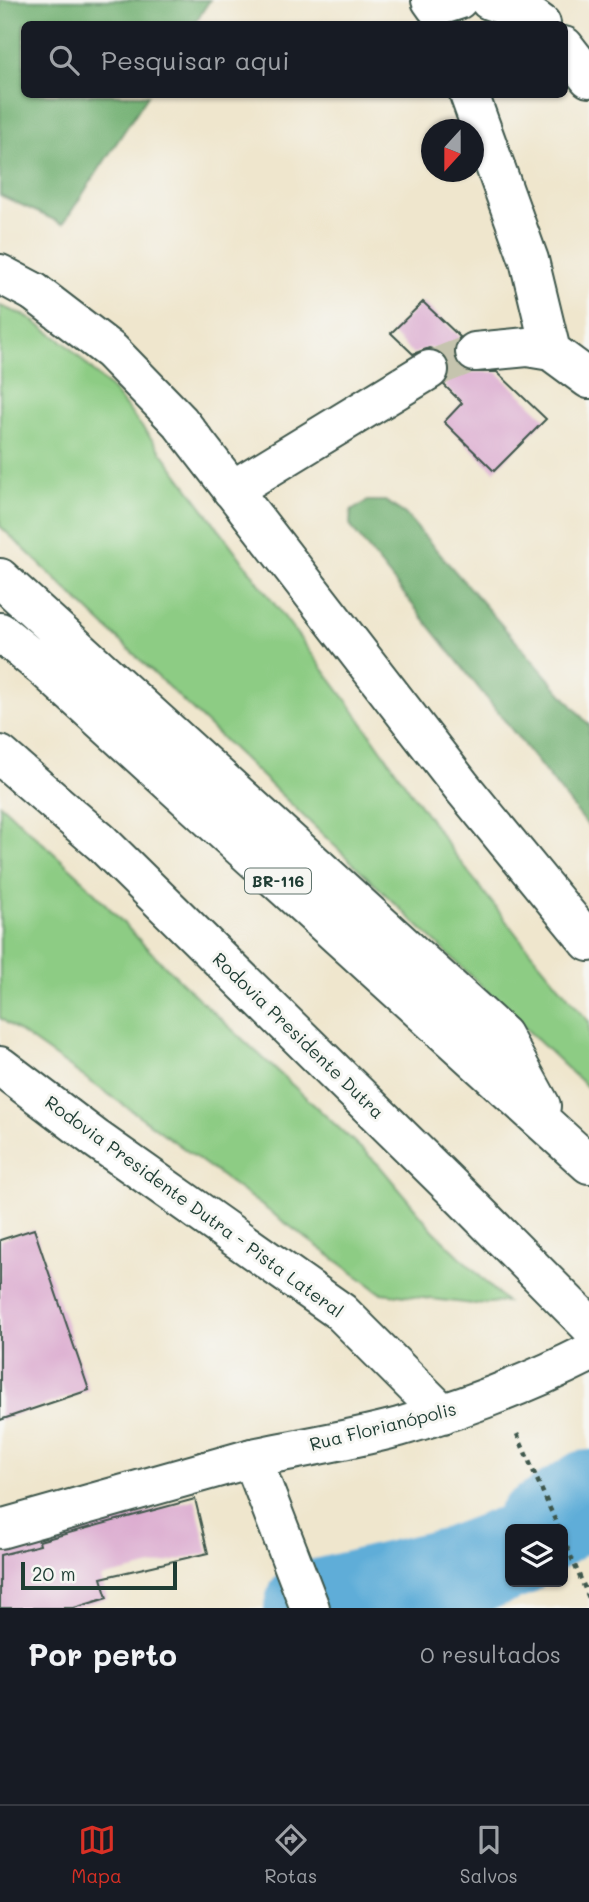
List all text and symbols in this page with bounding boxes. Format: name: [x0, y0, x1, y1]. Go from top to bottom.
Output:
search box: [21, 21, 568, 98]
icon: search: [45, 41, 83, 79]
text: Pesquisar aqui: [101, 43, 290, 77]
north arrow: [421, 119, 484, 182]
road number: BR-116: [245, 868, 311, 894]
street label: Rodovia Presidente Dutra: [208, 947, 390, 1124]
street label: Rodovia Presidente Dutra - Pista Lateral: [41, 1090, 349, 1323]
street label: Rua Florianópolis: [307, 1396, 459, 1456]
map controls: [505, 1524, 568, 1587]
button: layers: [505, 1524, 568, 1587]
scale bar: [21, 1559, 177, 1591]
text: 20 m: [32, 1561, 76, 1586]
text: Por perto: [28, 1634, 177, 1674]
text: 0 resultados: [420, 1639, 561, 1669]
tab: Mapa: [71, 1821, 122, 1888]
tab: Rotas: [264, 1821, 317, 1888]
tab: Salvos: [460, 1821, 518, 1888]

